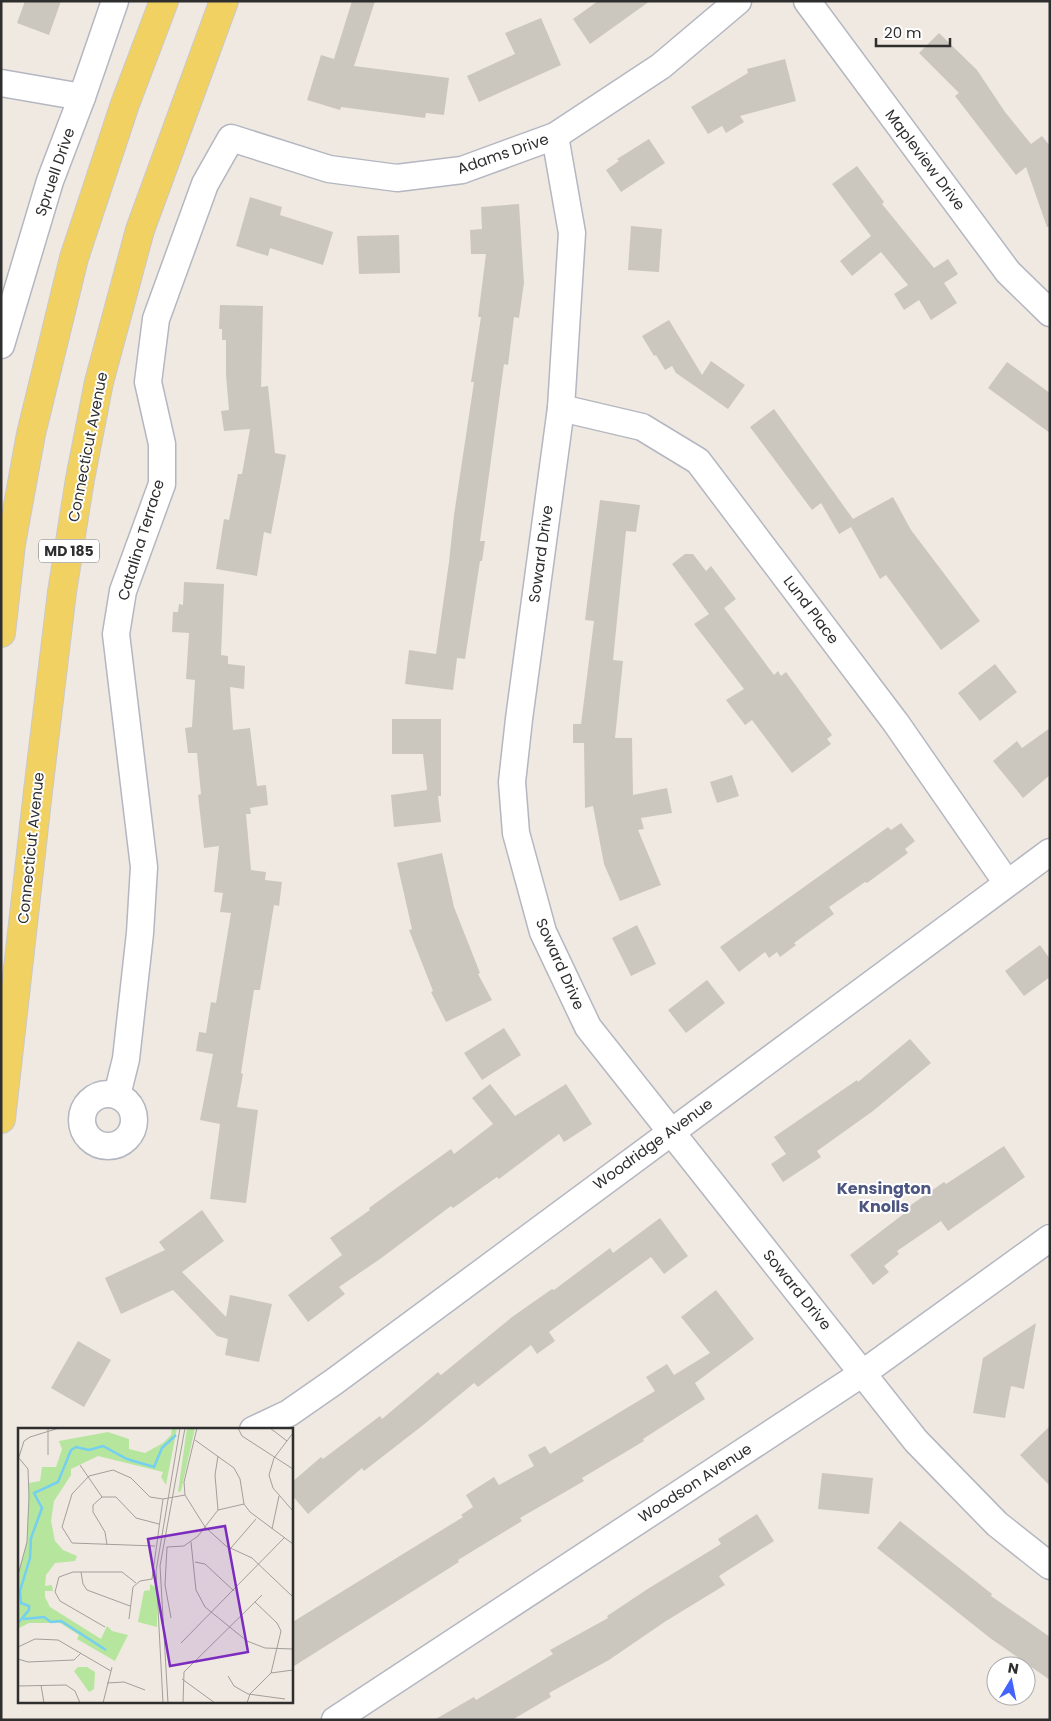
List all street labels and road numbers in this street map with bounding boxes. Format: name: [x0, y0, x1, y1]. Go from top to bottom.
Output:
street label: Mapleview Drive: [880, 105, 970, 215]
street label: Spruell Drive: [30, 125, 80, 219]
street label: Adams Drive: [454, 128, 551, 179]
street label: Connecticut Avenue: [63, 370, 112, 524]
street label: Catalina Terrace: [112, 477, 169, 603]
street label: Soward Drive: [523, 504, 558, 604]
road number: MD 185: [39, 540, 99, 562]
street label: Lund Place: [779, 571, 844, 648]
street label: Connecticut Avenue: [12, 771, 49, 925]
street label: Soward Drive: [531, 915, 590, 1013]
street label: Woodridge Avenue: [589, 1093, 717, 1194]
street label: Soward Drive: [758, 1245, 836, 1334]
street label: Woodson Avenue: [634, 1438, 756, 1527]

